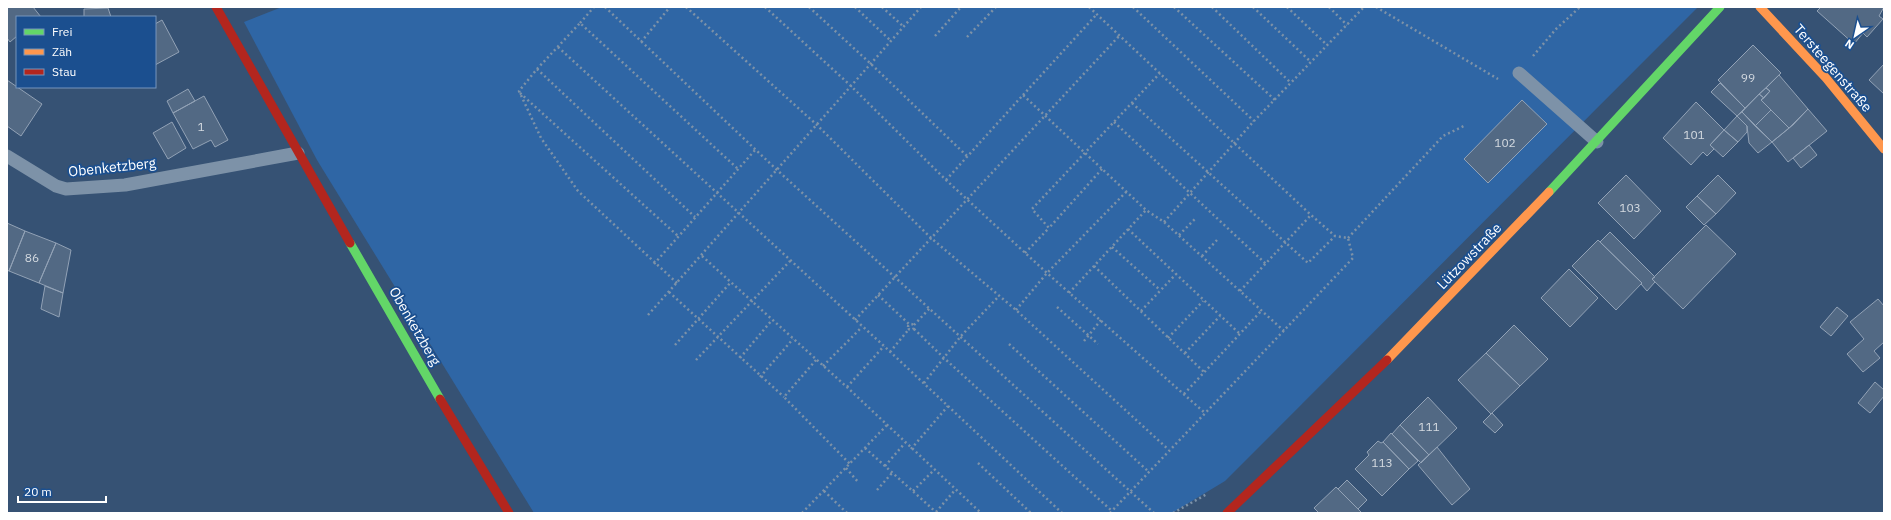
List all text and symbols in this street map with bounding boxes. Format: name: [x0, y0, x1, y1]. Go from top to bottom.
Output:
legend: [16, 16, 156, 88]
north arrow: [1835, 16, 1875, 56]
street label: Tersteegenstraße: [1790, 20, 1876, 116]
text: Frei: [52, 24, 72, 39]
text: N: [1842, 36, 1857, 52]
text: Zäh: [52, 44, 72, 59]
text: Stau: [52, 64, 76, 79]
house number: 99: [1741, 70, 1755, 85]
house number: 1: [197, 119, 205, 134]
house number: 101: [1683, 127, 1705, 142]
house number: 102: [1494, 135, 1516, 150]
street label: Obenketzberg: [67, 153, 157, 181]
house number: 103: [1619, 200, 1641, 215]
street label: Lützowstraße: [1433, 219, 1505, 293]
house number: 86: [25, 250, 39, 265]
street label: Obenketzberg: [385, 283, 445, 369]
house number: 111: [1418, 419, 1440, 434]
house number: 113: [1371, 455, 1393, 470]
scale bar: [18, 478, 106, 504]
text: 20 m: [24, 484, 52, 499]

